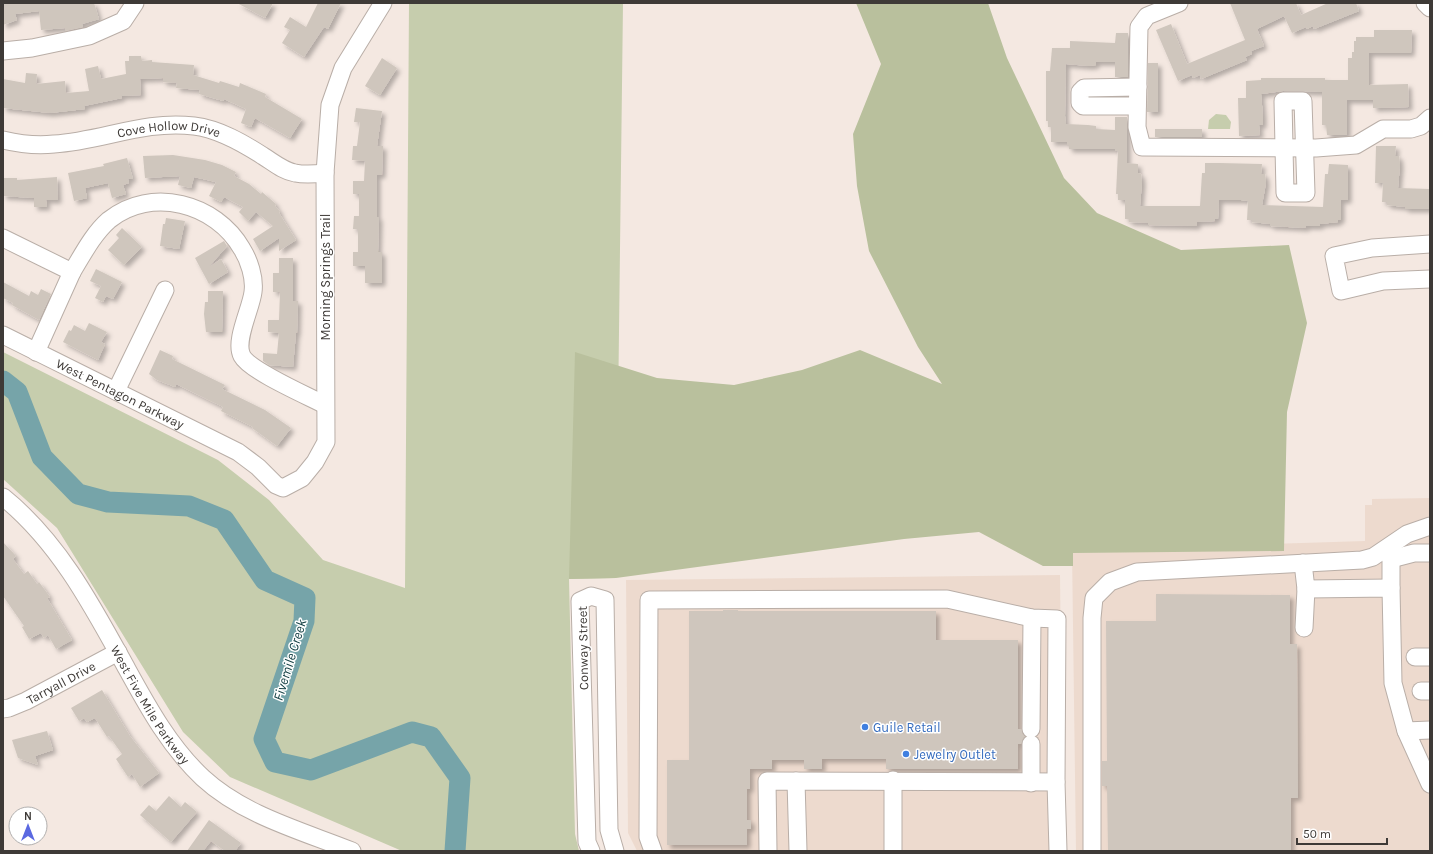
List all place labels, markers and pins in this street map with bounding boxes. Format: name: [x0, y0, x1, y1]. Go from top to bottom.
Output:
place label: Guile Retail: [873, 720, 941, 735]
marker: Guile Retail: [860, 722, 870, 732]
place label: Jewelry Outlet: [914, 747, 996, 762]
marker: Jewelry Outlet: [901, 749, 911, 759]

